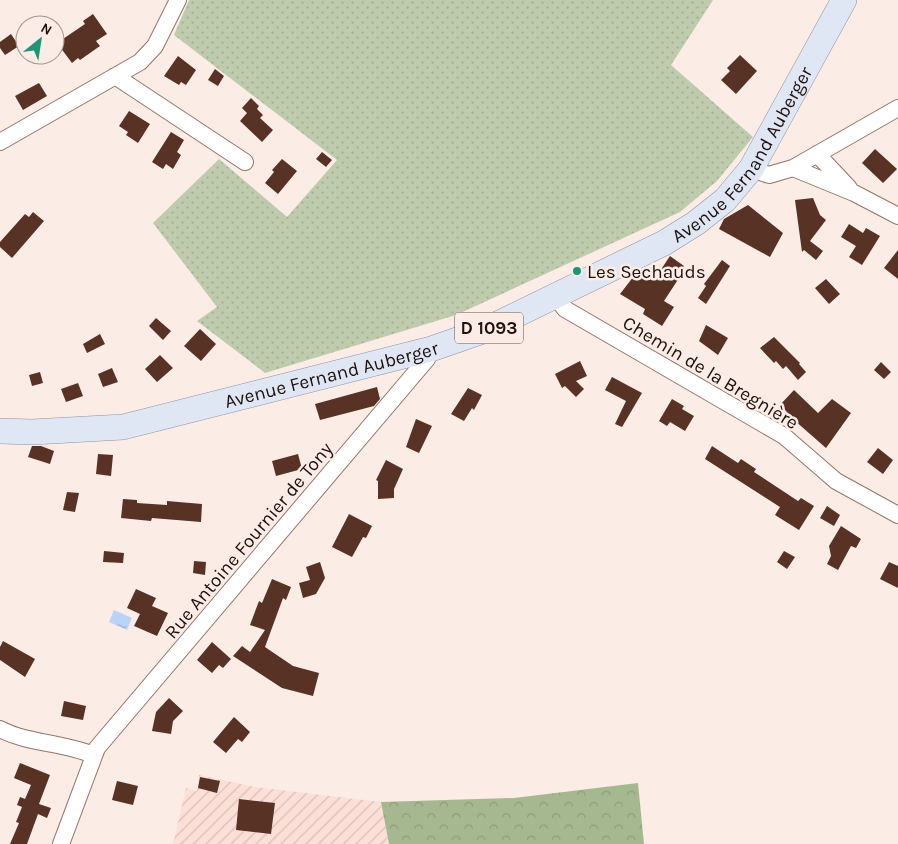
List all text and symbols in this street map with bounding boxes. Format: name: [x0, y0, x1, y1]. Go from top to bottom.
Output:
north arrow: [15, 15, 65, 65]
text: N: [38, 19, 55, 39]
street label: Avenue Fernand Auberger: [668, 63, 817, 247]
place label: Les Sechauds: [587, 261, 706, 283]
marker: Les Sechauds: [571, 265, 583, 277]
road number: D 1093: [455, 312, 523, 343]
street label: Chemin de la Bregnière: [619, 312, 802, 434]
street label: Avenue Fernand Auberger: [222, 337, 442, 413]
street label: Rue Antoine Fournier de Tony: [160, 438, 337, 643]

